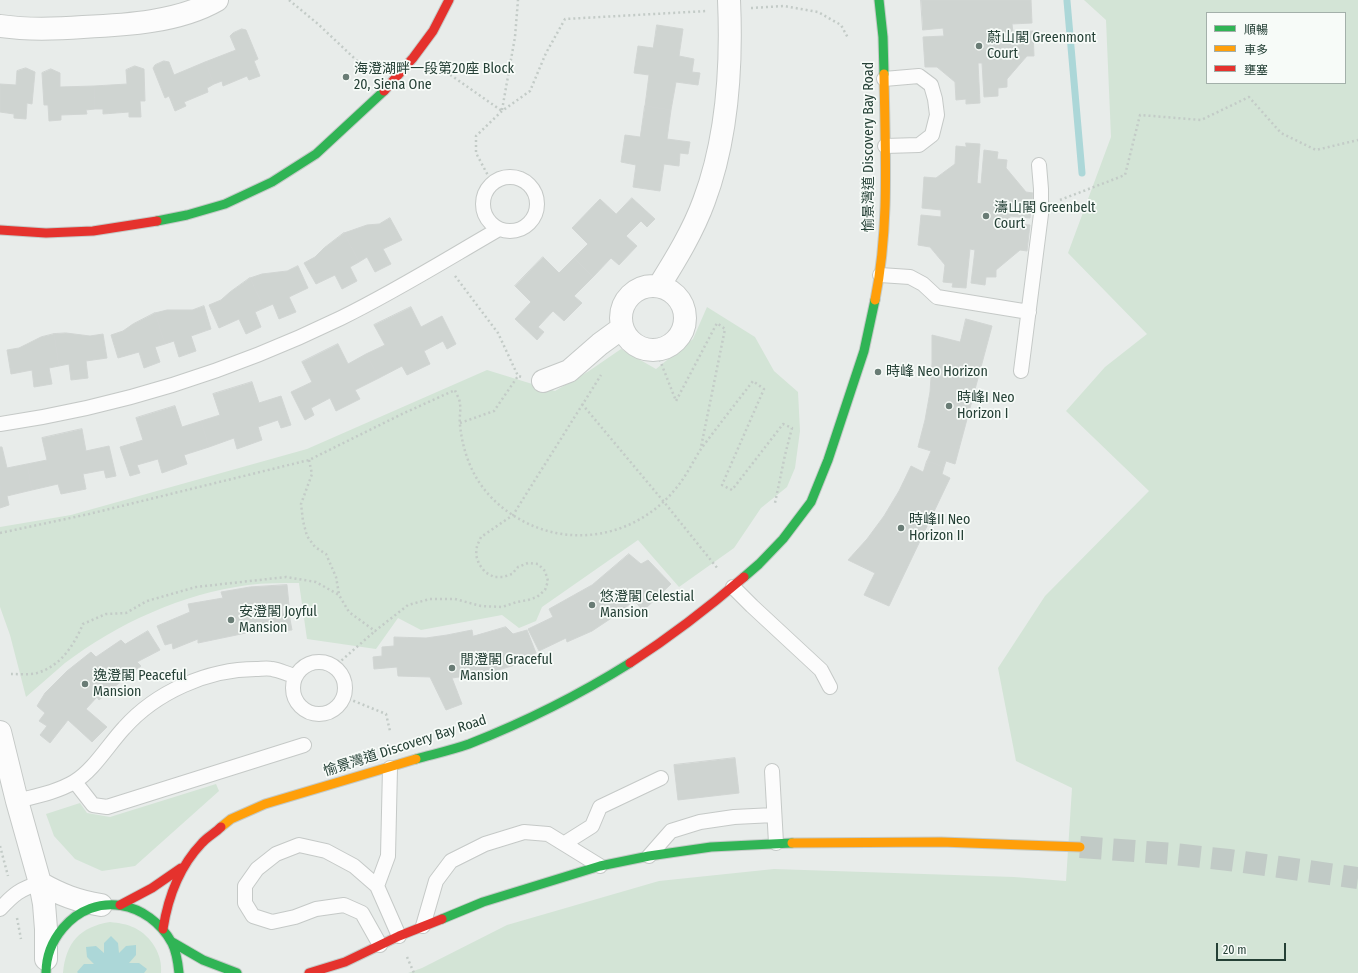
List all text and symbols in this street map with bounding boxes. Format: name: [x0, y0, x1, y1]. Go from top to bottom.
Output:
legend: [1206, 12, 1346, 84]
text: 順暢: [1244, 23, 1268, 37]
place label: 蔚山閣 Greenmont Court: [987, 30, 1096, 62]
marker: 蔚山閣 Greenmont Court: [974, 41, 984, 51]
text: 車多: [1244, 43, 1268, 57]
place label: 海澄湖畔一段第20座 Block 20, Siena One: [354, 61, 514, 94]
street label: 愉景灣道 Discovery Bay Road: [861, 62, 877, 232]
text: 壅塞: [1244, 63, 1268, 77]
marker: 海澄湖畔一段第20座 Block 20, Siena One: [341, 72, 351, 82]
place label: 濤山閣 Greenbelt Court: [994, 200, 1096, 232]
marker: 濤山閣 Greenbelt Court: [981, 211, 991, 221]
place label: 時峰 Neo Horizon: [886, 364, 988, 380]
marker: 時峰 Neo Horizon: [873, 367, 883, 377]
place label: 時峰I Neo Horizon I: [957, 390, 1015, 422]
marker: 時峰I Neo Horizon I: [944, 401, 954, 411]
place label: 時峰II Neo Horizon II: [909, 512, 970, 544]
marker: 時峰II Neo Horizon II: [896, 523, 906, 533]
place label: 悠澄閣 Celestial Mansion: [600, 589, 694, 622]
marker: 悠澄閣 Celestial Mansion: [587, 600, 597, 610]
place label: 安澄閣 Joyful Mansion: [239, 604, 317, 636]
marker: 安澄閣 Joyful Mansion: [226, 615, 236, 625]
place label: 閒澄閣 Graceful Mansion: [460, 652, 553, 684]
marker: 閒澄閣 Graceful Mansion: [447, 663, 457, 673]
place label: 逸澄閣 Peaceful Mansion: [93, 668, 187, 700]
marker: 逸澄閣 Peaceful Mansion: [80, 679, 90, 689]
street label: 愉景灣道 Discovery Bay Road: [321, 712, 489, 780]
scale bar: [1218, 935, 1288, 961]
text: 20 m: [1223, 943, 1247, 957]

